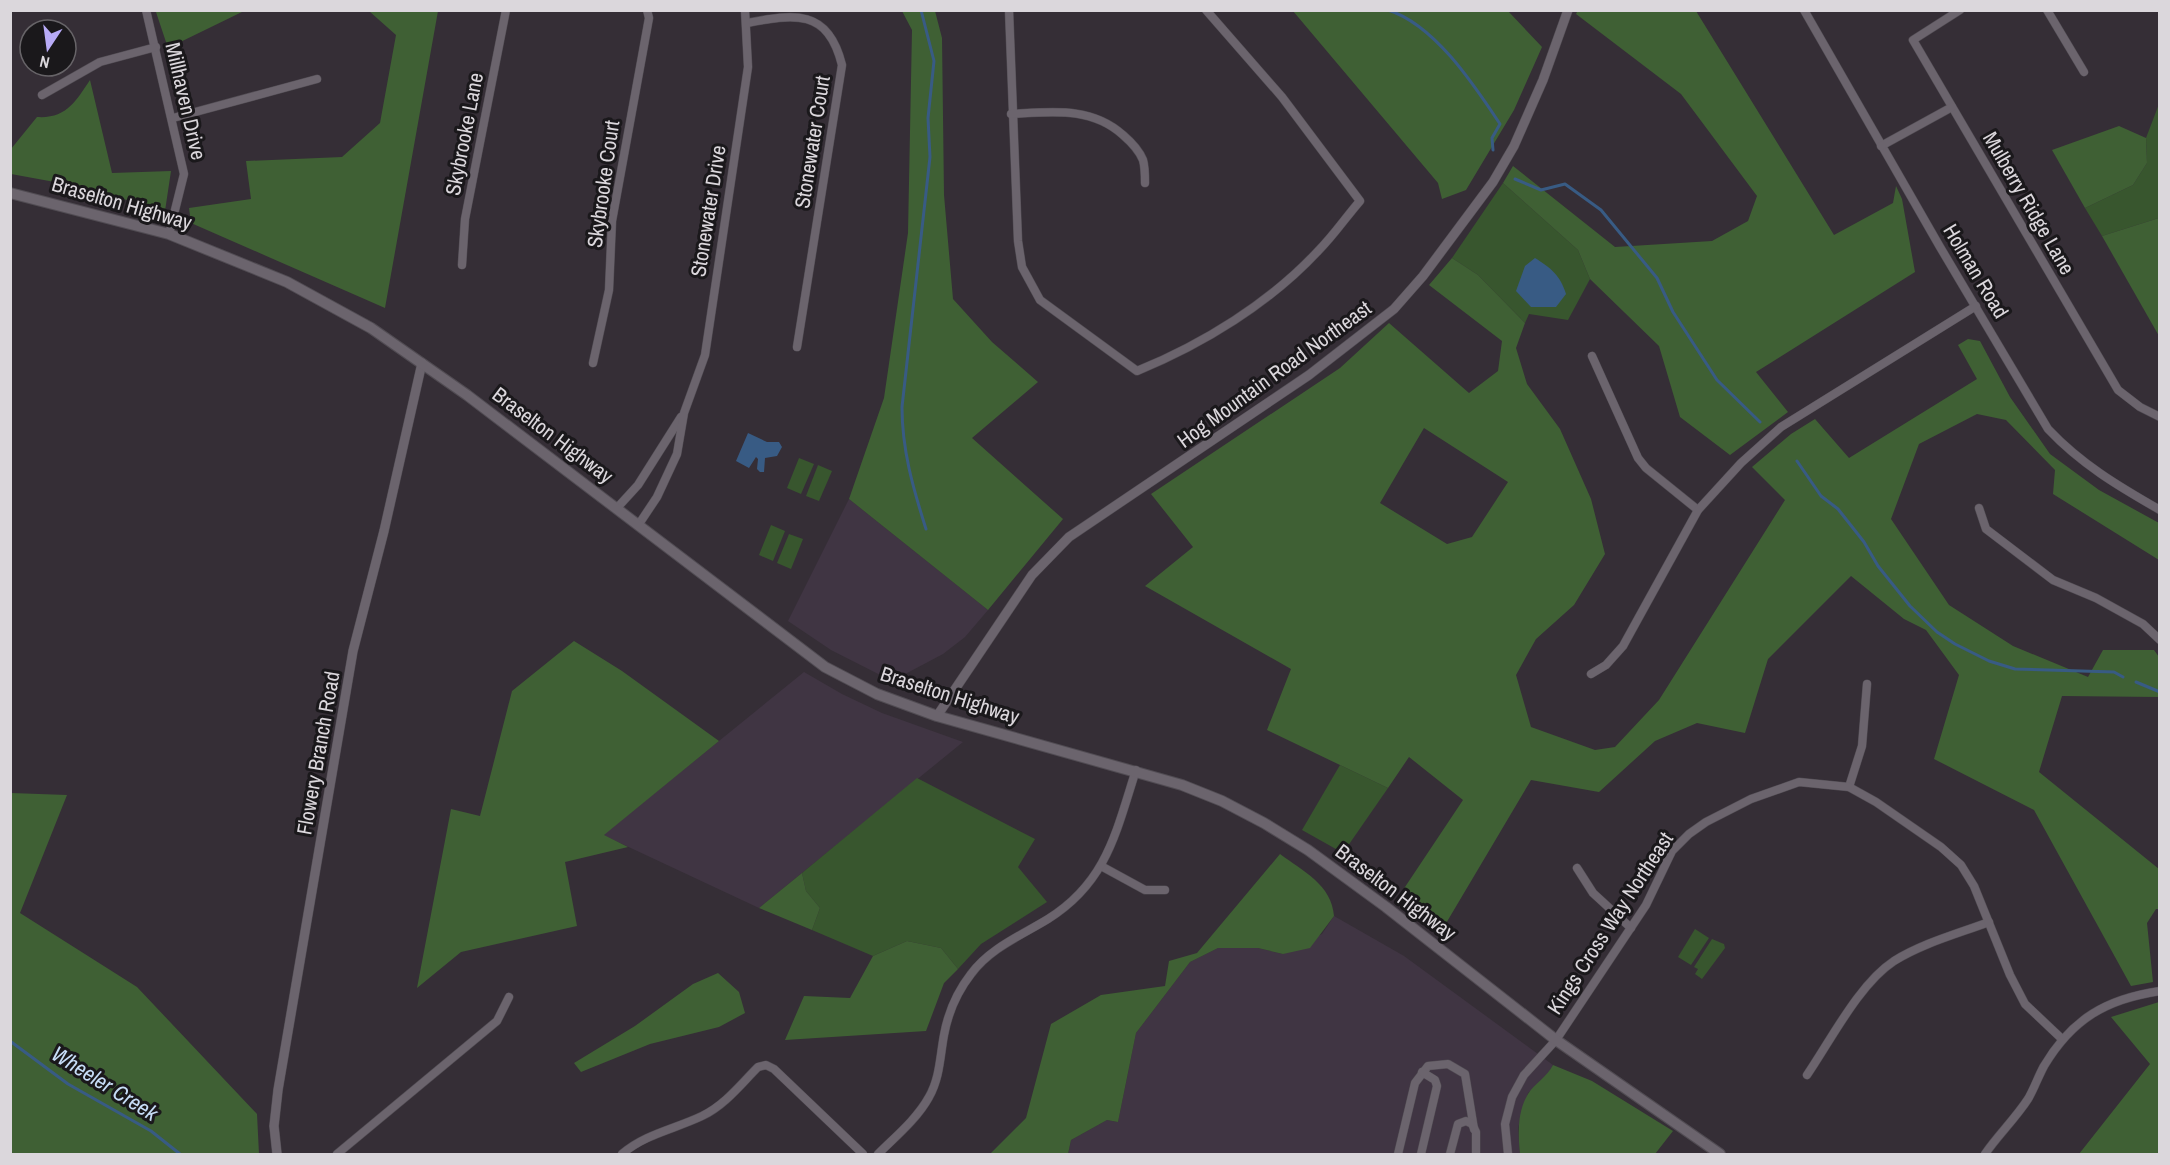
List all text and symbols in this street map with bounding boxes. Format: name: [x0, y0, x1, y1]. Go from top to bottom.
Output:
north arrow: [18, 18, 78, 78]
street label: Millhaven Drive: [158, 39, 214, 163]
text: N: [38, 51, 52, 74]
street label: Skybrooke Lane: [438, 70, 490, 198]
street label: Stonewater Court: [787, 73, 837, 210]
street label: Skybrooke Court: [580, 118, 626, 250]
street label: Mulberry Ridge Lane: [1976, 126, 2082, 280]
street label: Stonewater Drive: [683, 143, 733, 279]
street label: Braselton Highway: [49, 169, 196, 237]
street label: Holman Road: [1936, 218, 2016, 324]
street label: Hog Mountain Road Northeast: [1171, 294, 1377, 454]
street label: Braselton Highway: [487, 380, 620, 490]
street label: Braselton Highway: [877, 659, 1024, 731]
street label: Flowery Branch Road: [289, 669, 347, 837]
street label: Kings Cross Way Northeast: [1540, 826, 1680, 1020]
street label: Braselton Highway: [1330, 837, 1463, 947]
water label: Wheeler Creek: [46, 1038, 165, 1128]

